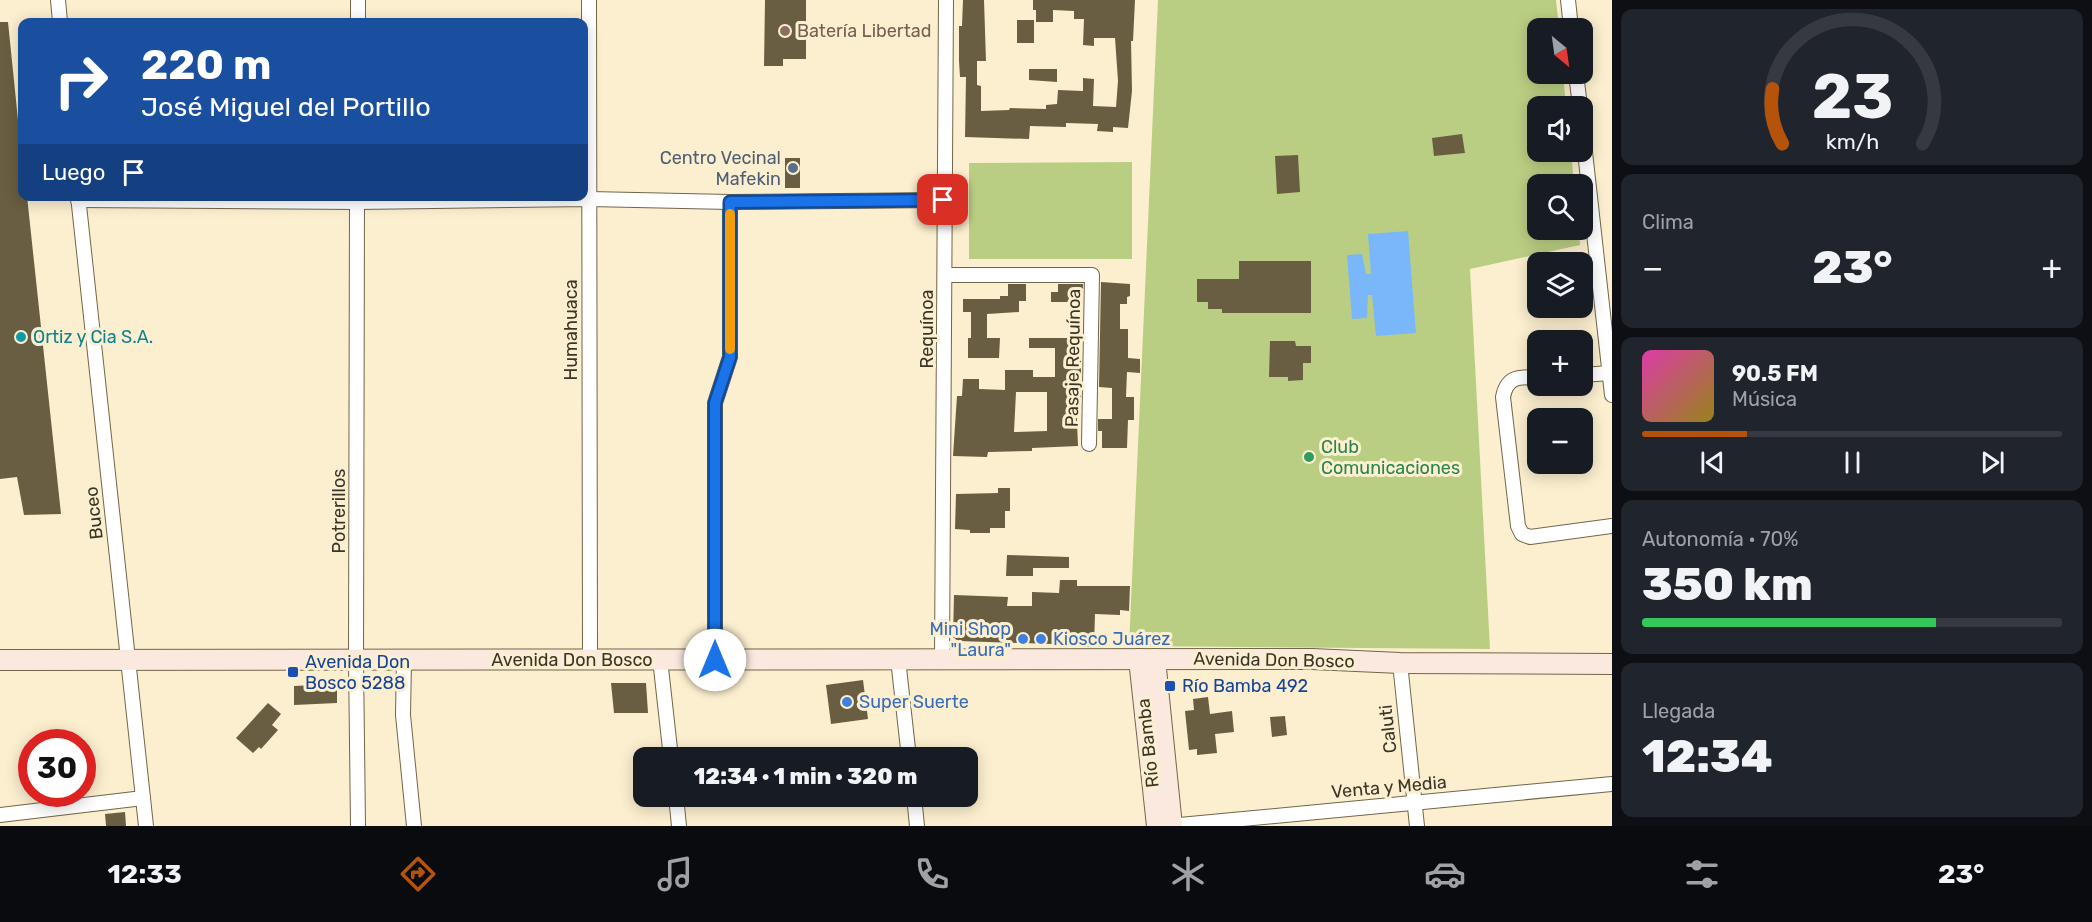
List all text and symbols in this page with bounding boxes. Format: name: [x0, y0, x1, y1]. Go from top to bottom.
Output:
north arrow: [1527, 18, 1593, 84]
map controls: [1527, 18, 1593, 474]
place label: Batería Libertad: [797, 20, 931, 42]
marker: Batería Libertad: [778, 24, 792, 38]
text: 220 m: [141, 40, 272, 90]
icon: right: [42, 42, 120, 120]
text: 23: [1811, 60, 1893, 134]
text: José Miguel del Portillo: [141, 91, 431, 123]
button: sound: [1527, 96, 1593, 162]
text: km/h: [1825, 129, 1879, 154]
place label: Centro Vecinal Mafekin: [660, 147, 781, 190]
icon: arrive: [117, 156, 150, 189]
text: Luego: [42, 159, 105, 186]
marker: Centro Vecinal Mafekin: [786, 161, 800, 175]
pin: [917, 174, 968, 225]
button: search: [1527, 174, 1593, 240]
icon: arrive: [926, 183, 959, 216]
text: Clima: [1642, 210, 1694, 234]
text: 23°: [1812, 241, 1893, 294]
text: −: [1642, 248, 1663, 287]
text: +: [2041, 248, 2062, 287]
button: layers: [1527, 252, 1593, 318]
street label: Humahuaca: [560, 279, 582, 381]
street label: Pasaje Requínoa: [1061, 289, 1085, 427]
street label: Requínoa: [916, 290, 938, 368]
place label: Ortiz y Cia S.A.: [33, 326, 153, 348]
marker: Ortiz y Cia S.A.: [14, 330, 28, 344]
button: +: [1527, 330, 1593, 396]
text: 90.5 FM: [1732, 360, 1818, 387]
text: Música: [1732, 387, 1797, 411]
button: −: [1527, 408, 1593, 474]
place label: Club Comunicaciones: [1321, 436, 1460, 479]
icon: previous: [1696, 446, 1729, 479]
icon: pause: [1836, 446, 1869, 479]
icon: next: [1976, 446, 2009, 479]
marker: Club Comunicaciones: [1302, 450, 1316, 464]
street label: Potrerillos: [328, 469, 350, 553]
street label: Buceo: [80, 485, 108, 541]
text: Autonomía · 70%: [1642, 527, 1798, 551]
text: 350 km: [1642, 558, 1813, 611]
place label: Mini Shop "Laura": [929, 618, 1011, 661]
position arrow: [683, 628, 747, 692]
place label: Kiosco Juárez: [1053, 628, 1170, 650]
marker: Mini Shop "Laura": [1016, 632, 1030, 646]
marker: Kiosco Juárez: [1034, 632, 1048, 646]
street label: Avenida Don Bosco: [1193, 648, 1355, 672]
street label: Avenida Don Bosco: [491, 649, 653, 671]
place label: Avenida Don Bosco 5288: [305, 651, 410, 694]
marker: Avenida Don Bosco 5288: [286, 665, 300, 679]
place label: Río Bamba 492: [1182, 675, 1308, 697]
marker: Río Bamba 492: [1163, 679, 1177, 693]
place label: Super Suerte: [859, 691, 969, 713]
marker: Super Suerte: [840, 695, 854, 709]
street label: Río Bamba: [1132, 697, 1164, 789]
text: Llegada: [1642, 699, 1715, 723]
street label: Caluti: [1375, 704, 1401, 754]
speed limit sign: 30: [18, 729, 96, 807]
text: 12:34: [1642, 730, 1773, 783]
text: 12:34 · 1 min · 320 m: [694, 763, 917, 790]
street label: Venta y Media: [1330, 771, 1448, 803]
icon: directions: [397, 853, 439, 895]
icon: music: [654, 853, 696, 895]
icon: phone: [911, 853, 953, 895]
icon: climate: [1167, 853, 1209, 895]
icon: car: [1424, 853, 1466, 895]
icon: filters: [1681, 853, 1723, 895]
text: 12:33: [107, 858, 182, 890]
text: 23°: [1938, 858, 1984, 890]

